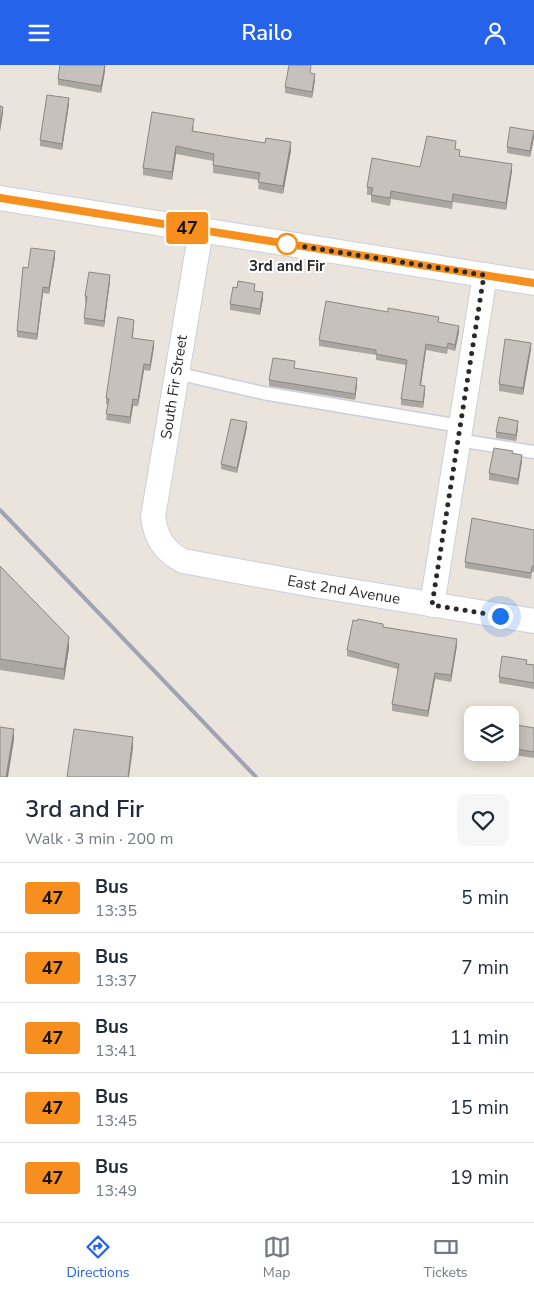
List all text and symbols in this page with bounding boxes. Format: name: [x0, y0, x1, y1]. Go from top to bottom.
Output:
text: Railo: [241, 18, 293, 48]
icon: menu: [25, 19, 53, 47]
icon: person: [481, 19, 509, 47]
line badge: 47: [164, 212, 210, 244]
text: 47: [176, 216, 198, 240]
marker: 3rd and Fir: [276, 233, 298, 255]
place label: 3rd and Fir: [249, 256, 325, 276]
street label: South Fir Street: [156, 333, 192, 441]
street label: East 2nd Avenue: [286, 570, 402, 609]
your location: [488, 604, 513, 629]
map controls: [464, 706, 519, 761]
button: layers: [464, 706, 519, 761]
text: 3rd and Fir: [25, 793, 144, 825]
button: heart: [457, 794, 509, 846]
text: Walk · 3 min · 200 m: [25, 828, 173, 850]
text: Bus: [95, 874, 128, 900]
text: 5 min: [461, 885, 509, 911]
text: 47: [42, 886, 63, 910]
text: 13:35: [95, 900, 137, 922]
text: Bus: [95, 944, 128, 970]
text: 7 min: [461, 955, 509, 981]
text: 47: [42, 956, 63, 980]
text: 13:37: [95, 970, 137, 992]
text: Bus: [95, 1014, 128, 1040]
text: 11 min: [450, 1025, 509, 1051]
text: 47: [42, 1026, 63, 1050]
text: 13:41: [95, 1040, 137, 1062]
text: Bus: [95, 1084, 128, 1110]
text: 15 min: [450, 1095, 509, 1121]
text: 47: [42, 1096, 63, 1120]
text: 13:45: [95, 1110, 137, 1132]
text: Bus: [95, 1154, 128, 1180]
text: 19 min: [450, 1165, 509, 1191]
text: 47: [42, 1166, 63, 1190]
text: 13:49: [95, 1180, 137, 1202]
tab: Directions: [66, 1233, 130, 1282]
tab: Map: [263, 1233, 291, 1282]
tab: Tickets: [423, 1233, 468, 1282]

